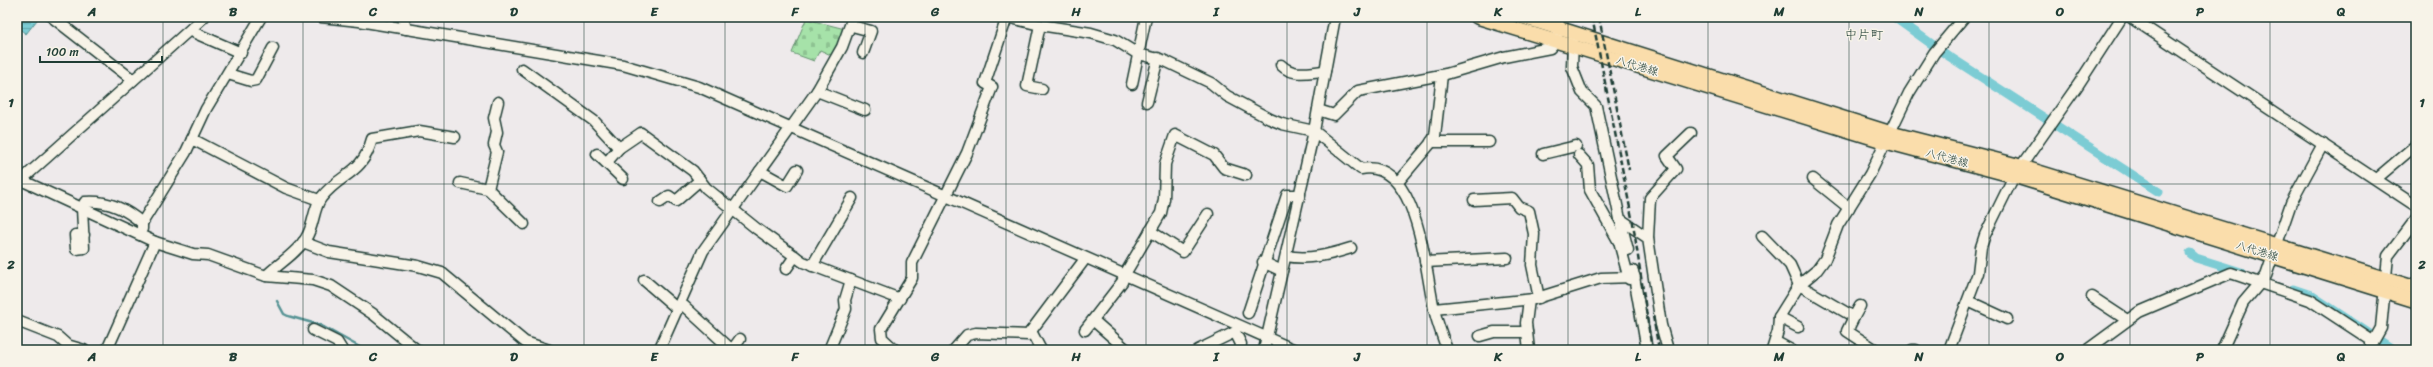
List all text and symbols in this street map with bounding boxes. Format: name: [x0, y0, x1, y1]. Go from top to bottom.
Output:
text: A: [87, 0, 96, 23]
text: B: [229, 0, 238, 23]
text: C: [368, 0, 378, 23]
text: D: [510, 0, 518, 23]
text: E: [650, 0, 659, 23]
text: F: [790, 0, 799, 23]
text: G: [930, 0, 940, 23]
text: H: [1070, 0, 1081, 23]
text: I: [1212, 0, 1220, 23]
text: J: [1353, 0, 1361, 23]
text: K: [1493, 0, 1503, 23]
text: L: [1635, 0, 1642, 23]
text: M: [1773, 0, 1785, 23]
text: N: [1913, 0, 1924, 23]
text: O: [2055, 0, 2065, 23]
text: P: [2196, 0, 2204, 23]
text: Q: [2336, 0, 2346, 23]
district label: 中片町: [1844, 23, 1884, 46]
scale bar: [40, 38, 162, 64]
text: 100 m: [46, 41, 79, 63]
street label: 八代港線: [1613, 50, 1661, 82]
text: 1: [8, 91, 14, 114]
text: 1: [2419, 91, 2425, 114]
street label: 八代港線: [1923, 143, 1971, 173]
street label: 八代港線: [2233, 235, 2281, 267]
text: 2: [6, 253, 15, 276]
text: 2: [2417, 253, 2426, 276]
text: A: [87, 345, 96, 367]
text: B: [229, 345, 238, 367]
text: C: [368, 345, 378, 367]
text: D: [510, 345, 518, 367]
text: E: [650, 345, 659, 367]
text: F: [790, 345, 799, 367]
text: G: [930, 345, 940, 367]
text: H: [1070, 345, 1081, 367]
text: I: [1212, 345, 1220, 367]
text: J: [1353, 345, 1361, 367]
text: K: [1493, 345, 1503, 367]
text: L: [1635, 345, 1642, 367]
text: M: [1773, 345, 1785, 367]
text: N: [1913, 345, 1924, 367]
text: O: [2055, 345, 2065, 367]
text: P: [2196, 345, 2204, 367]
text: Q: [2336, 345, 2346, 367]

